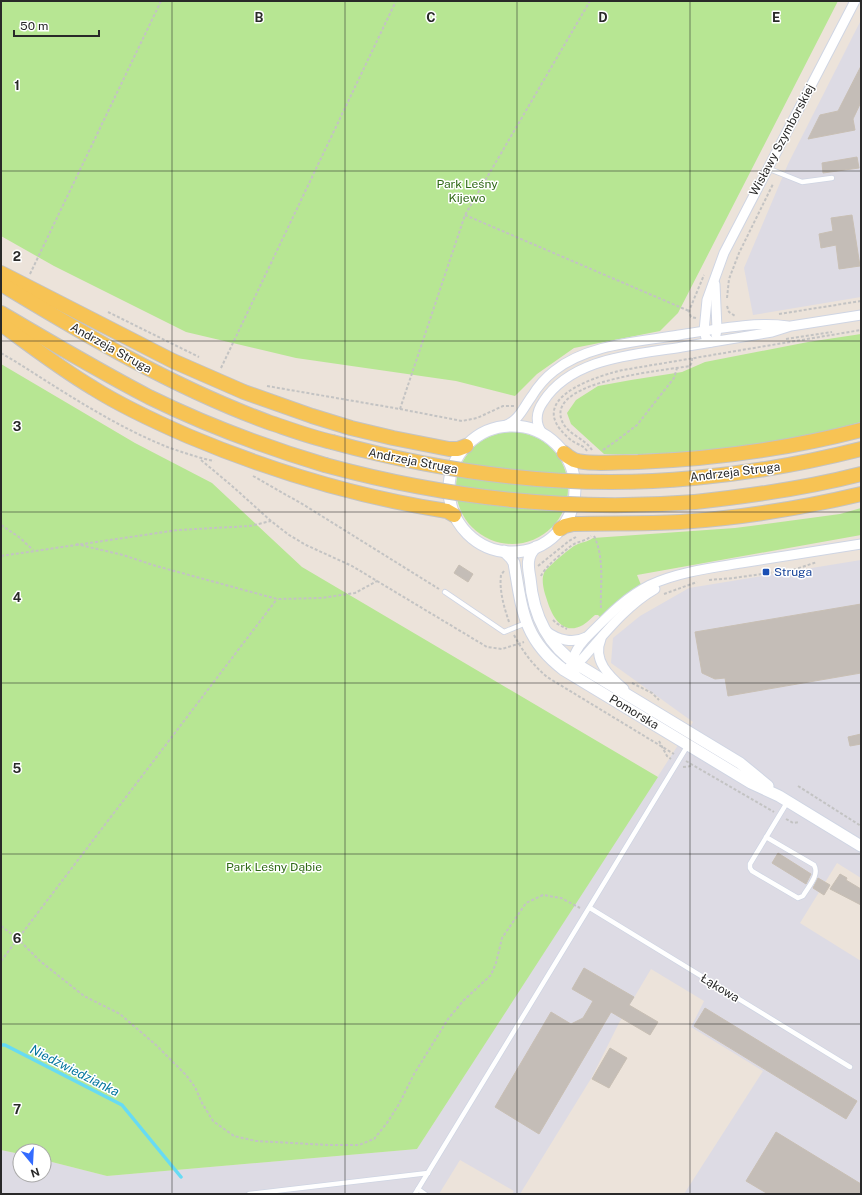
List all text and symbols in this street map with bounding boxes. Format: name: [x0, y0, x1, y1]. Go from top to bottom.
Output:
text: B: [255, 10, 264, 25]
text: C: [426, 10, 436, 25]
text: D: [598, 10, 608, 25]
text: E: [772, 10, 780, 25]
scale bar: [14, 12, 99, 38]
text: 50 m: [20, 19, 48, 33]
text: 1: [14, 78, 20, 93]
street label: Wisławy Szymborskiej: [747, 82, 817, 198]
park label: Park Leśny Kijewo: [436, 177, 498, 205]
text: 2: [13, 249, 21, 264]
street label: Andrzeja Struga: [68, 320, 154, 376]
text: 3: [13, 419, 22, 434]
street label: Andrzeja Struga: [367, 445, 459, 477]
street label: Andrzeja Struga: [689, 460, 781, 484]
place label: Struga: [774, 565, 812, 579]
marker: Struga: [761, 567, 771, 577]
text: 4: [13, 590, 22, 605]
street label: Pomorska: [607, 692, 661, 732]
text: 5: [13, 761, 22, 776]
park label: Park Leśny Dąbie: [226, 860, 322, 874]
text: 6: [13, 931, 22, 946]
street label: Łąkowa: [698, 971, 742, 1005]
water label: Niedźwiedzianka: [28, 1042, 122, 1099]
text: 7: [13, 1102, 21, 1117]
north arrow: [12, 1143, 52, 1183]
text: N: [29, 1165, 41, 1180]

